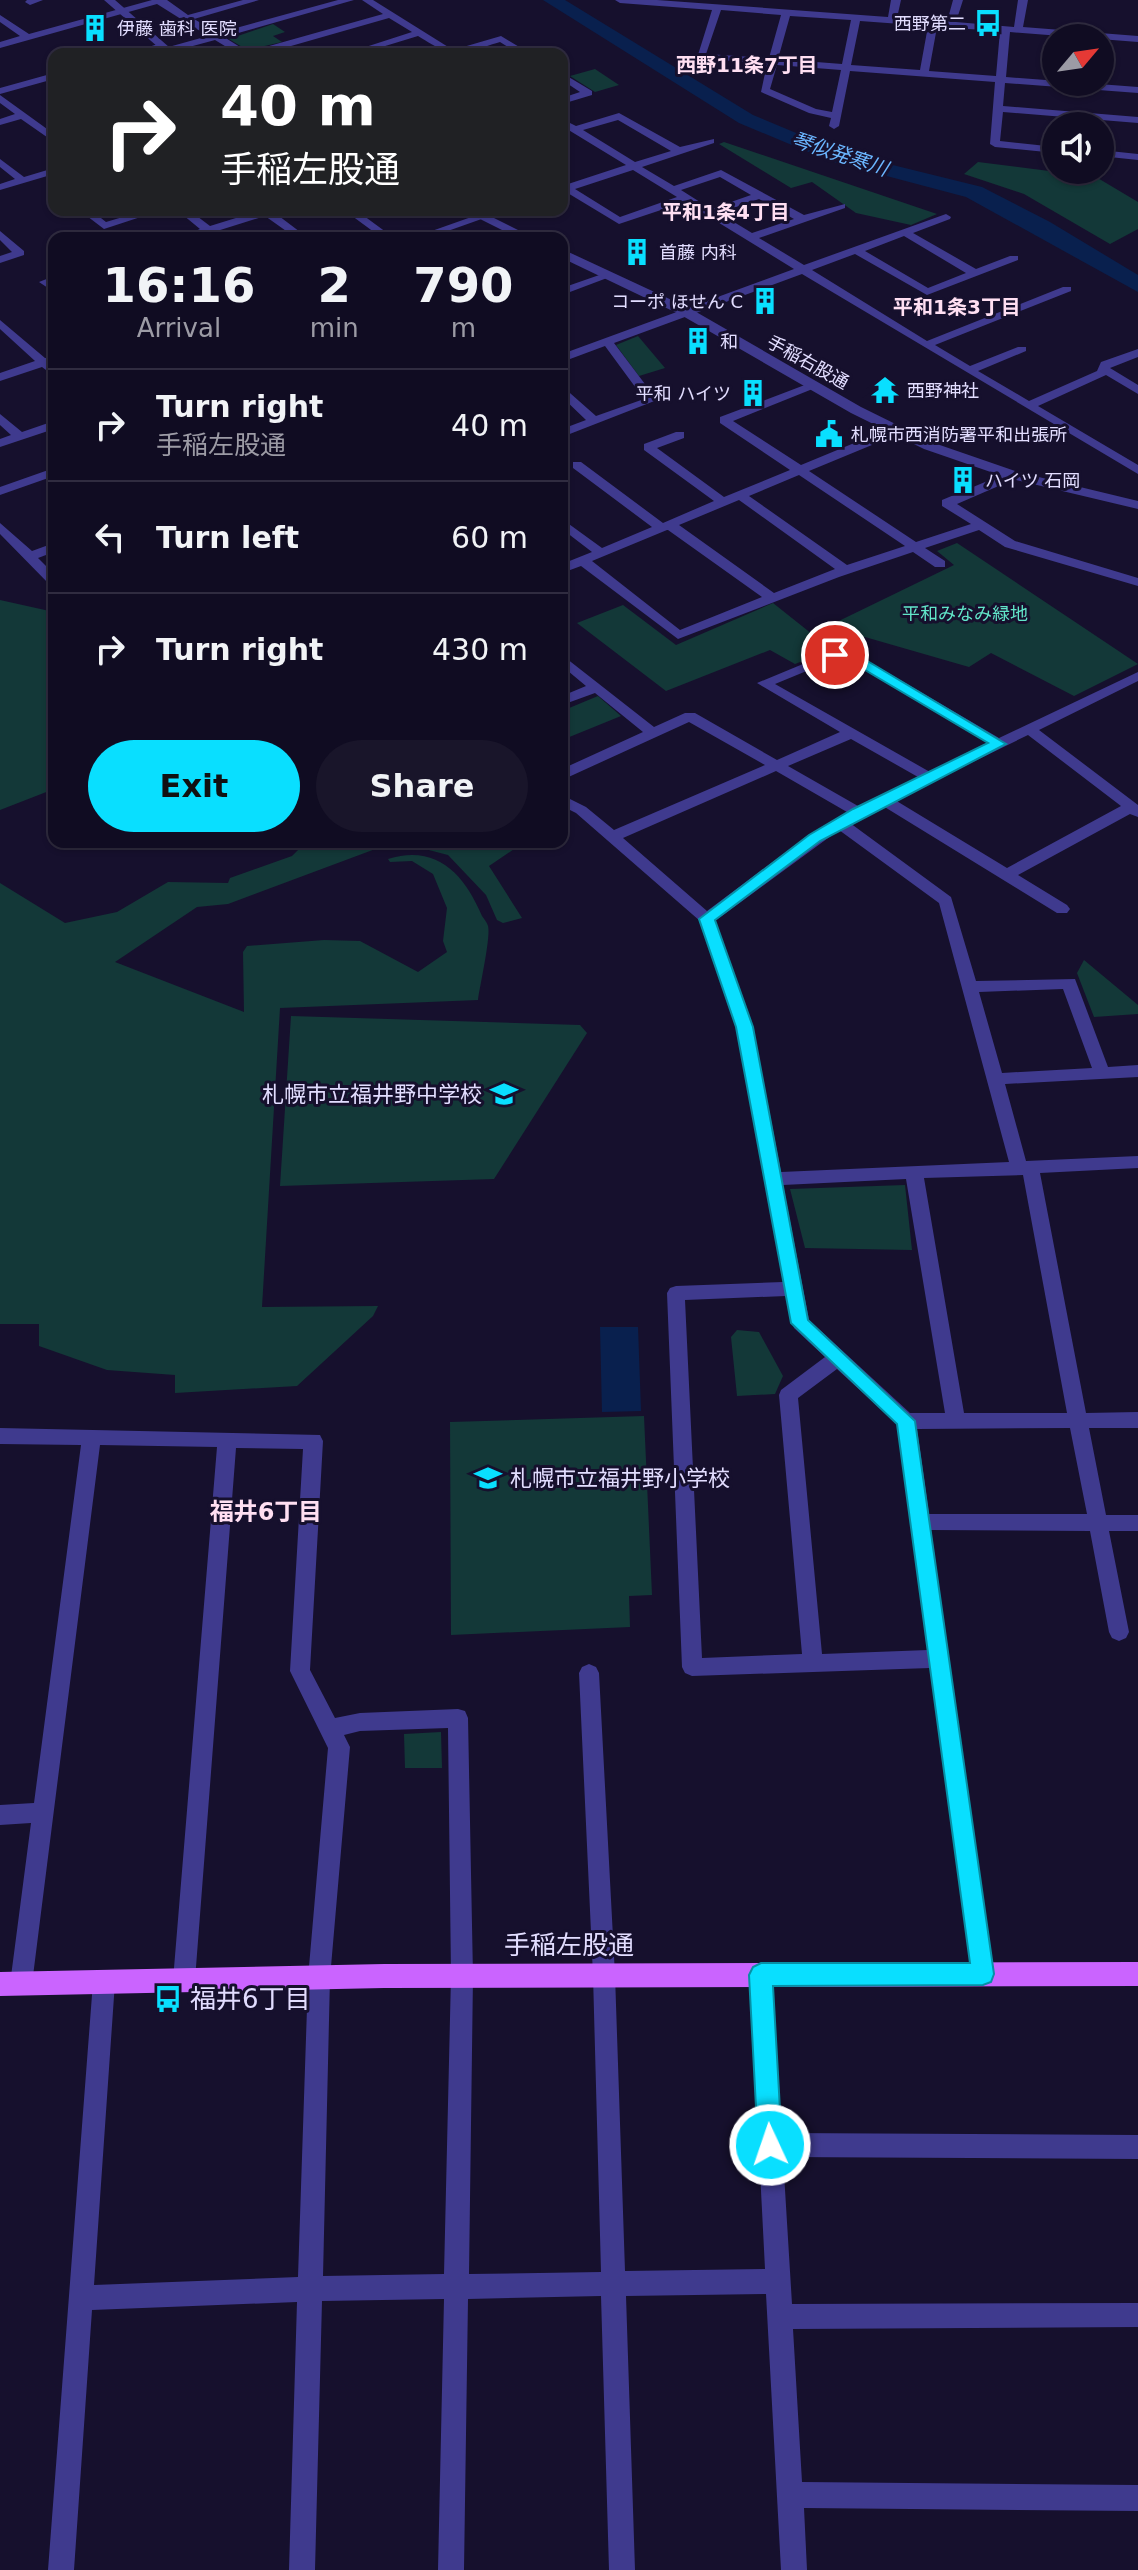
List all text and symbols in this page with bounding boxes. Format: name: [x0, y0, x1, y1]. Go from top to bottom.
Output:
bus stop icon: 西野第二: [973, 8, 1003, 38]
building icon: 伊藤 歯科 医院: [80, 13, 110, 43]
place label: 西野第二: [894, 13, 966, 34]
place label: 伊藤 歯科 医院: [117, 18, 236, 39]
north arrow: [1042, 24, 1114, 96]
map controls: [1042, 24, 1114, 184]
district label: 西野11条7丁目: [676, 53, 818, 77]
text: 40 m: [220, 73, 376, 138]
icon: right: [88, 80, 192, 184]
button: sound: [1042, 112, 1114, 184]
water label: 琴似発寒川: [789, 127, 893, 181]
text: 手稲左股通: [220, 149, 400, 190]
district label: 平和1条4丁目: [662, 200, 790, 224]
building icon: 首藤 内科: [622, 237, 652, 267]
place label: 首藤 内科: [659, 242, 737, 263]
text: 16:16: [102, 257, 255, 313]
text: 2: [318, 257, 351, 313]
text: 790: [413, 257, 513, 313]
building icon: コーポ ほせん C: [750, 286, 780, 316]
place label: コーポ ほせん C: [611, 291, 743, 312]
district label: 平和1条3丁目: [893, 295, 1021, 319]
text: Arrival: [137, 313, 221, 343]
text: min: [310, 313, 359, 343]
text: m: [451, 313, 476, 343]
building icon: 和: [683, 326, 713, 356]
place label: 和: [720, 331, 738, 352]
street label: 手稲右股通: [764, 331, 852, 393]
temple icon: 西野神社: [870, 375, 900, 405]
building icon: 平和 ハイツ: [738, 378, 768, 408]
place label: 西野神社: [907, 380, 979, 401]
place label: 平和 ハイツ: [636, 383, 731, 404]
text: Turn right: [156, 389, 323, 424]
icon: right: [88, 403, 132, 447]
text: 40 m: [451, 408, 528, 443]
public building icon: 札幌市西消防署平和出張所: [814, 419, 844, 449]
place label: 札幌市西消防署平和出張所: [851, 424, 1067, 445]
text: 手稲左股通: [156, 430, 286, 460]
building icon: ハイツ 石岡: [948, 465, 978, 495]
place label: ハイツ 石岡: [985, 470, 1080, 491]
icon: left: [88, 515, 132, 559]
text: Turn left: [156, 520, 299, 555]
text: 60 m: [451, 520, 528, 555]
park label: 平和みなみ緑地: [902, 603, 1028, 624]
pin: [801, 621, 869, 689]
icon: right: [88, 627, 132, 671]
text: Turn right: [156, 632, 323, 667]
text: 430 m: [432, 632, 528, 667]
icon: arrive: [813, 633, 857, 677]
button: Exit: [88, 740, 300, 832]
button: Share: [316, 740, 528, 832]
school or university icon: 札幌市立福井野中学校: [489, 1079, 519, 1109]
place label: 札幌市立福井野中学校: [262, 1082, 482, 1107]
school or university icon: 札幌市立福井野小学校: [473, 1463, 503, 1493]
place label: 札幌市立福井野小学校: [510, 1466, 730, 1491]
district label: 福井6丁目: [210, 1498, 322, 1526]
street label: 手稲左股通: [504, 1930, 634, 1960]
bus stop icon: 福井6丁目: [153, 1984, 183, 2014]
place label: 福井6丁目: [190, 1984, 311, 2014]
position arrow: [728, 2103, 812, 2187]

